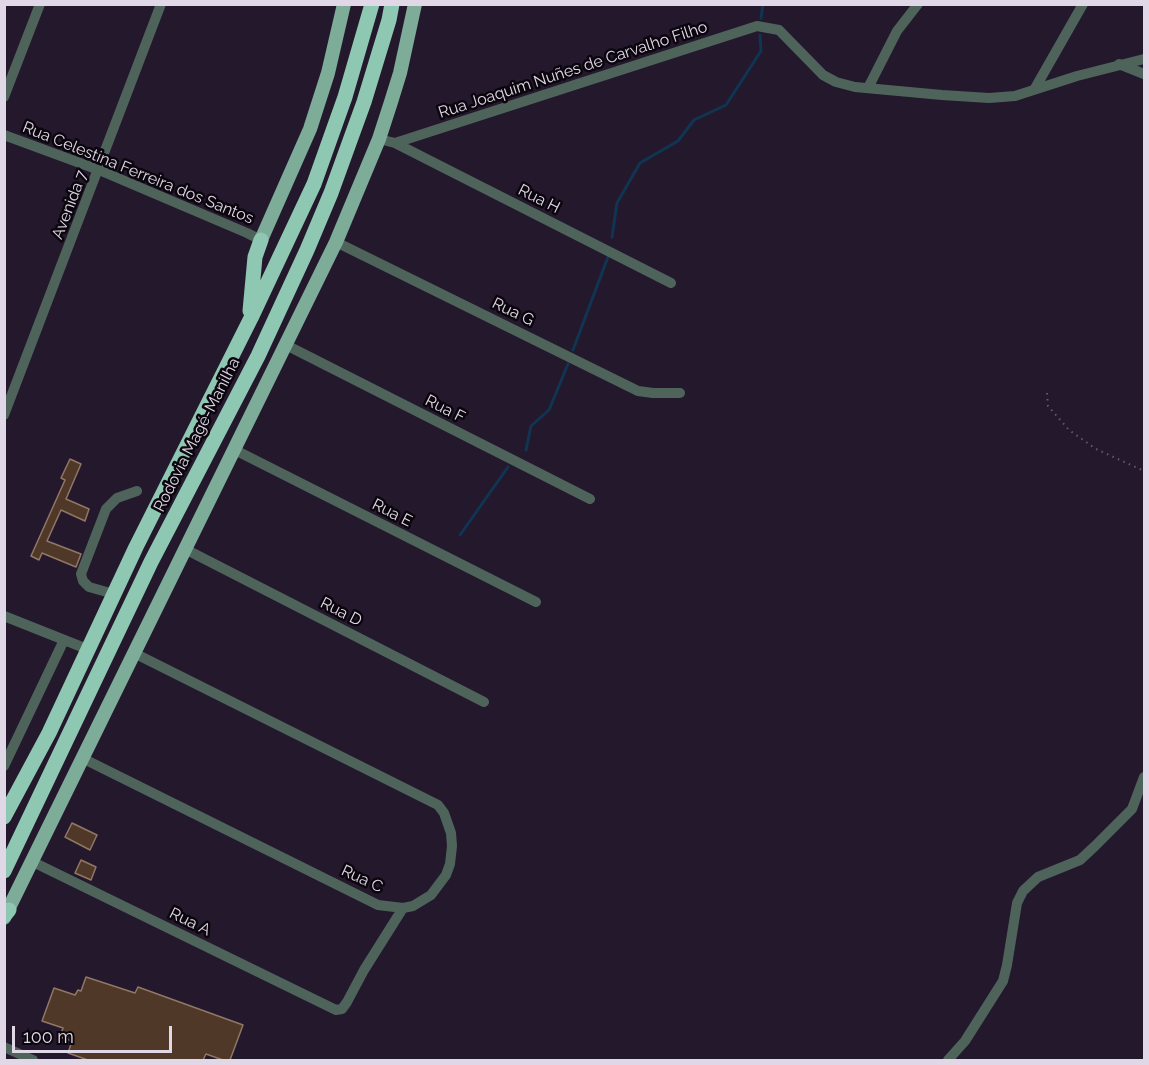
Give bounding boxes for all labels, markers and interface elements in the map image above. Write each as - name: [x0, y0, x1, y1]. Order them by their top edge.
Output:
- street label: Rua Joaquim Nuñes de Carvalho Filho: [436, 17, 710, 123]
- street label: Rua Celestina Ferreira dos Santos: [20, 118, 256, 228]
- street label: Avenida 7: [48, 168, 92, 242]
- street label: Rua H: [515, 180, 563, 218]
- street label: Rua G: [489, 294, 537, 330]
- street label: Rodovia Magé-Manilha: [150, 355, 244, 515]
- street label: Rua F: [422, 391, 468, 427]
- street label: Rua E: [369, 495, 415, 531]
- street label: Rua D: [317, 593, 365, 631]
- street label: Rua C: [338, 861, 386, 897]
- street label: Rua A: [166, 904, 214, 940]
- scale bar: [15, 1014, 176, 1052]
- text: 100 m: [23, 1026, 74, 1047]

